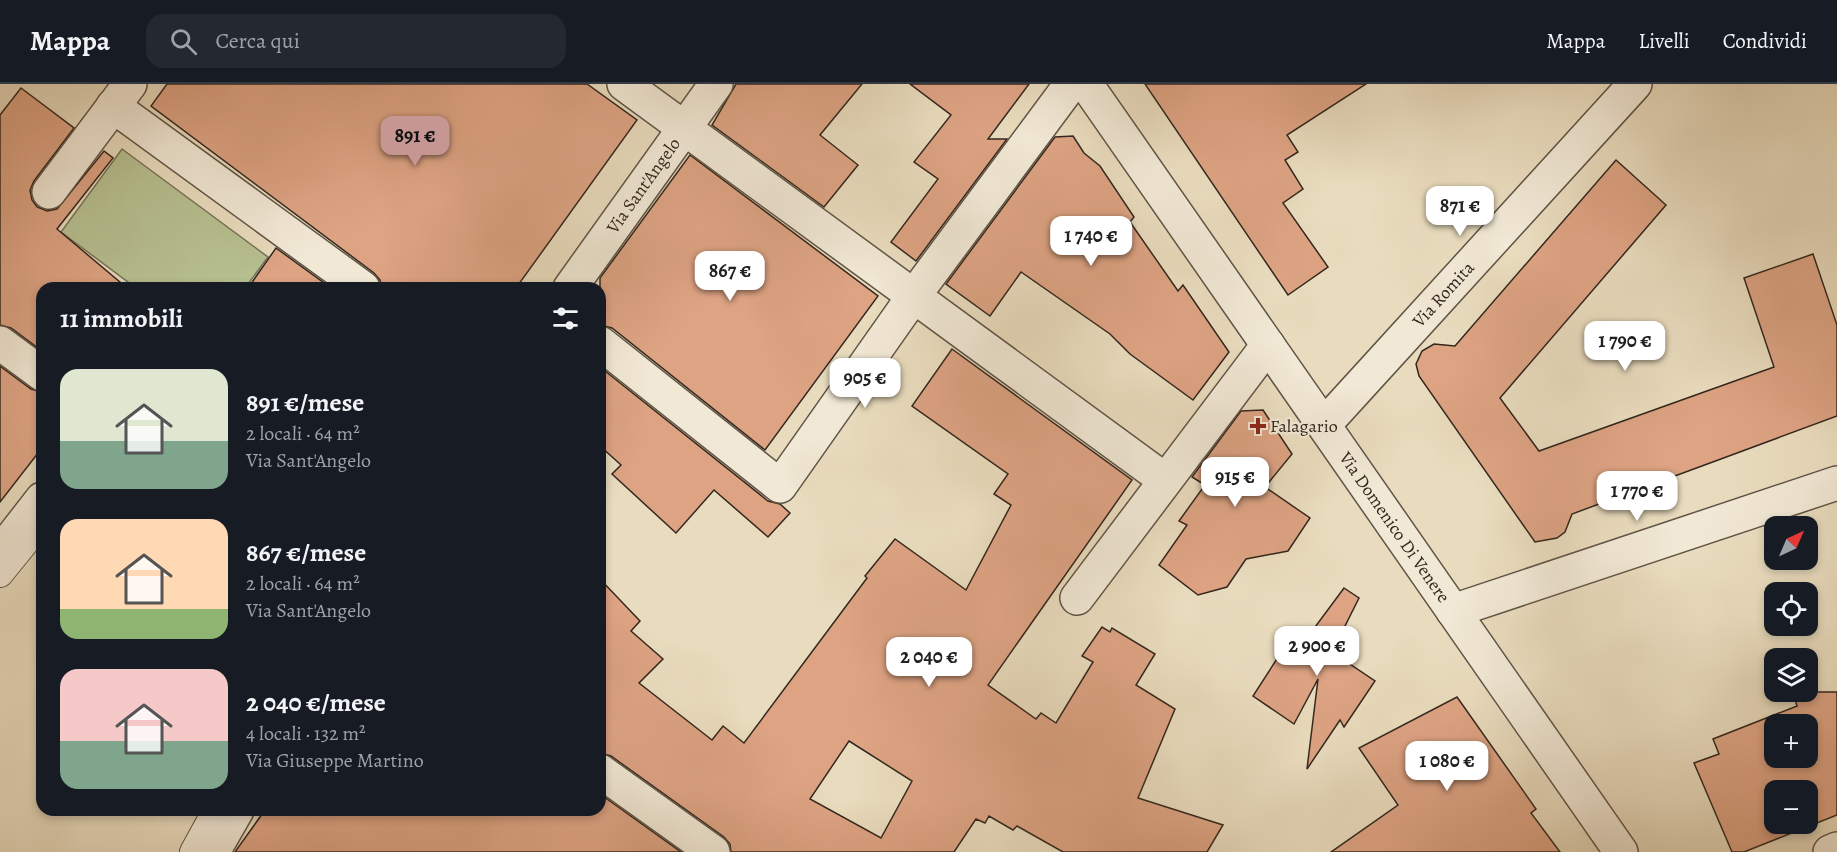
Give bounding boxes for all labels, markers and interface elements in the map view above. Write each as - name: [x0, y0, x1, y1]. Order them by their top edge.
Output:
- search box: [146, 14, 566, 68]
- text: Mappa: [30, 22, 110, 60]
- icon: search: [167, 25, 200, 58]
- text: Cerca qui: [215, 26, 300, 56]
- text: Mappa: [1546, 27, 1605, 55]
- text: Livelli: [1638, 27, 1690, 55]
- text: Condividi: [1723, 27, 1807, 55]
- pin: 891 €: [373, 116, 457, 167]
- text: 891 €: [395, 122, 435, 149]
- street label: Via Sant'Angelo: [600, 133, 686, 239]
- pin: 871 €: [1418, 186, 1502, 237]
- text: 871 €: [1440, 192, 1480, 219]
- pin: 1 740 €: [1036, 216, 1146, 267]
- text: 1 740 €: [1064, 222, 1118, 249]
- pin: 867 €: [688, 251, 772, 302]
- street label: Via Romita: [1406, 256, 1480, 333]
- text: 867 €: [709, 257, 751, 284]
- text: 11 immobili: [60, 301, 183, 336]
- icon: filters: [549, 302, 582, 335]
- pin: 1 790 €: [1570, 321, 1680, 372]
- text: 1 790 €: [1598, 327, 1652, 354]
- pin: 905 €: [823, 358, 907, 409]
- text: 905 €: [844, 364, 886, 391]
- text: 891 €/mese: [246, 385, 364, 420]
- icon: home: [108, 393, 180, 465]
- place label: Falagario: [1270, 414, 1338, 438]
- marker: Falagario: [1251, 419, 1265, 433]
- text: 2 locali · 64 m²: [246, 420, 360, 447]
- street label: Via Domenico Di Venere: [1333, 446, 1456, 607]
- text: Via Sant'Angelo: [246, 447, 371, 474]
- pin: 915 €: [1193, 457, 1277, 508]
- text: 915 €: [1215, 463, 1255, 490]
- pin: 1 770 €: [1582, 471, 1692, 522]
- text: 1 770 €: [1611, 477, 1663, 504]
- north arrow: [1764, 516, 1818, 570]
- map controls: [1764, 516, 1818, 834]
- text: 867 €/mese: [246, 535, 366, 570]
- icon: home: [108, 543, 180, 615]
- text: 2 locali · 64 m²: [246, 570, 360, 597]
- button: locate: [1764, 582, 1818, 636]
- text: Via Sant'Angelo: [246, 597, 371, 624]
- pin: 2 900 €: [1262, 626, 1372, 677]
- text: 2 900 €: [1288, 632, 1346, 659]
- pin: 2 040 €: [874, 637, 984, 688]
- text: 2 040 €: [900, 643, 958, 670]
- button: layers: [1764, 648, 1818, 702]
- text: 2 040 €/mese: [246, 685, 386, 720]
- icon: home: [108, 693, 180, 765]
- button: +: [1764, 714, 1818, 768]
- text: 4 locali · 132 m²: [246, 720, 366, 747]
- pin: 1 080 €: [1392, 741, 1502, 792]
- text: Via Giuseppe Martino: [246, 747, 424, 774]
- text: 1 080 €: [1419, 747, 1475, 774]
- button: −: [1764, 780, 1818, 834]

